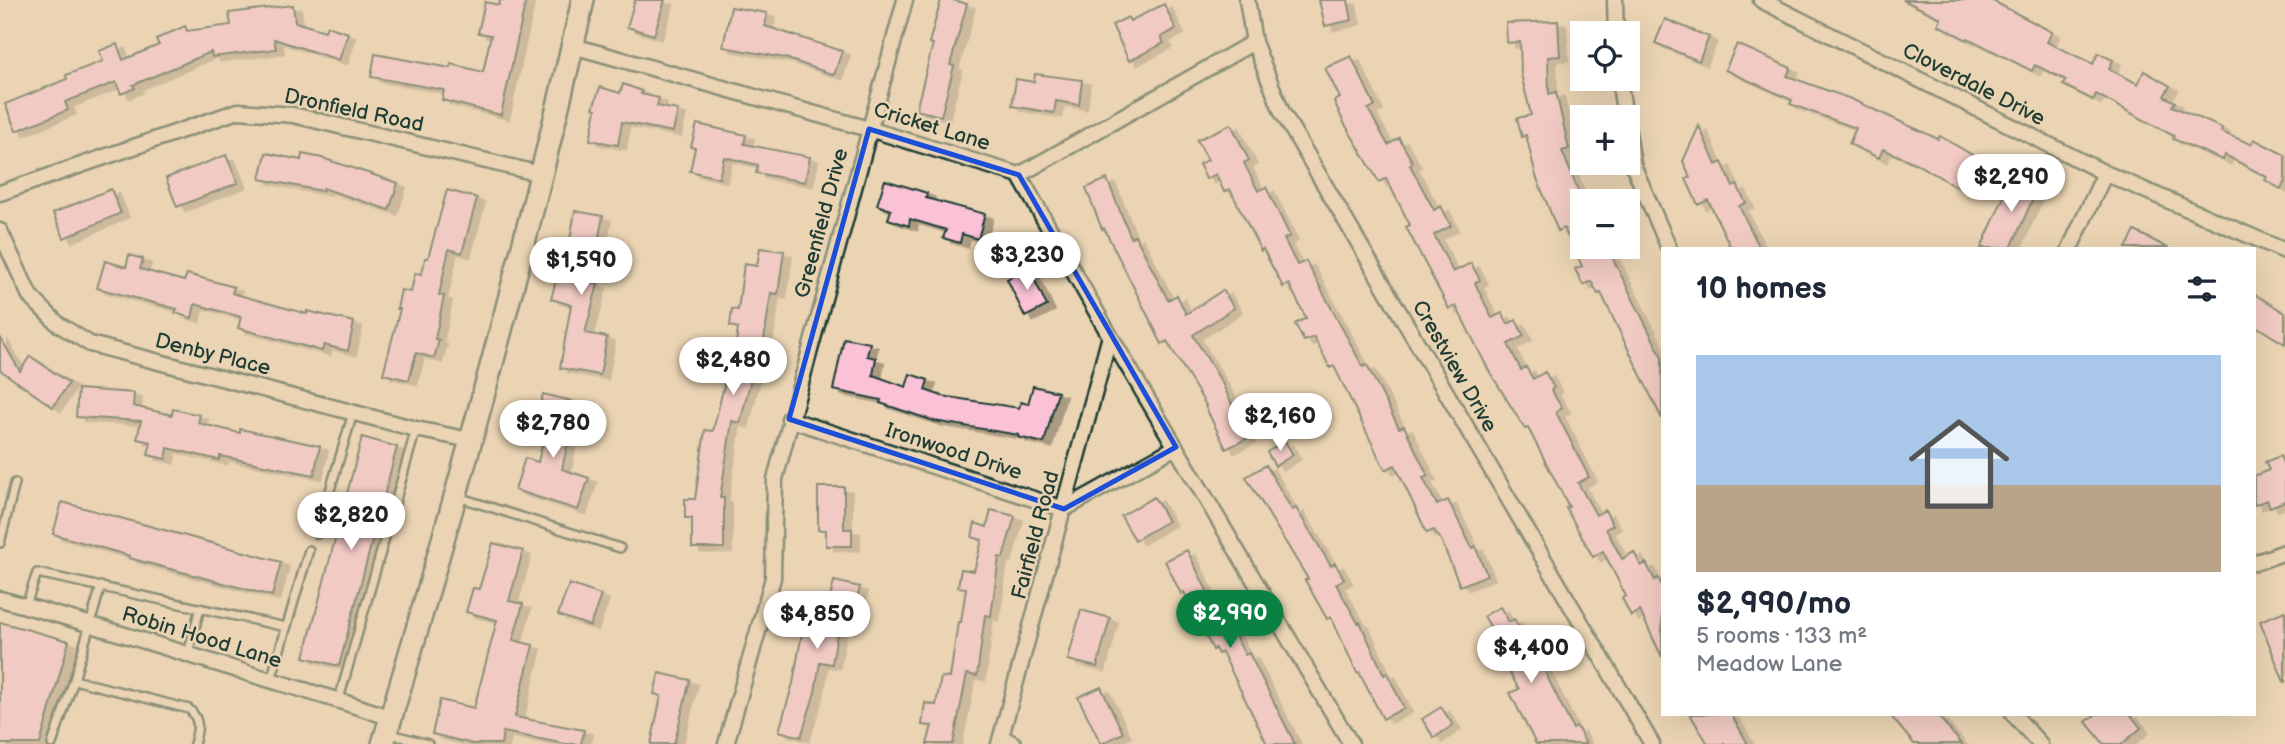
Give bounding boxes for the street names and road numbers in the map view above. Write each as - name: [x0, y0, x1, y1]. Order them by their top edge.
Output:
- street label: Cloverdale Drive: [1898, 38, 2049, 131]
- street label: Dronfield Road: [282, 84, 426, 137]
- street label: Cricket Lane: [870, 97, 993, 156]
- street label: Greenfield Drive: [789, 146, 853, 301]
- street label: Crestview Drive: [1407, 296, 1502, 437]
- street label: Denby Place: [153, 328, 273, 381]
- street label: Ironwood Drive: [882, 418, 1025, 485]
- street label: Fairfield Road: [1006, 468, 1065, 602]
- street label: Robin Hood Lane: [119, 601, 285, 674]

